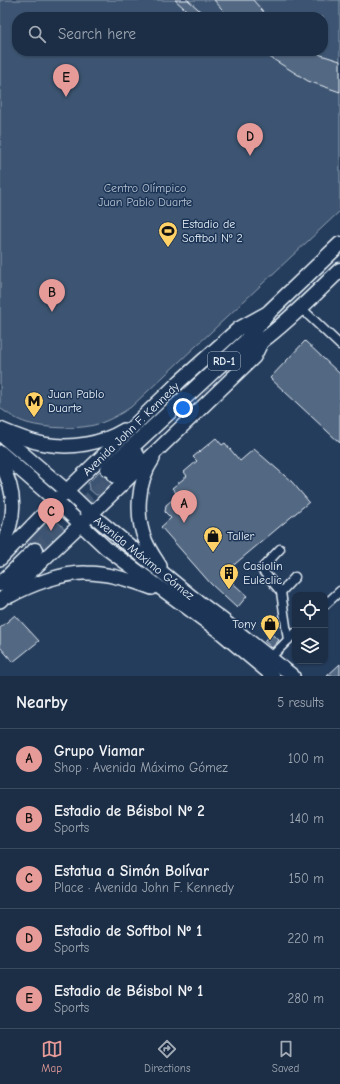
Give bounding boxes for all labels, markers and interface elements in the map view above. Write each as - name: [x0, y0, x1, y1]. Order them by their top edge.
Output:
- search box: [12, 12, 328, 56]
- icon: search: [26, 23, 48, 45]
- text: Search here: [58, 25, 136, 43]
- pin: E: [53, 64, 79, 97]
- pin: D: [237, 123, 263, 156]
- park label: Centro Olímpico Juan Pablo Duarte: [98, 181, 192, 209]
- place label: Estadio de Softbol Nº 2: [182, 217, 243, 245]
- sports icon: Estadio de Softbol Nº 2: [157, 220, 179, 248]
- pin: B: [39, 279, 65, 312]
- road number: RD-1: [208, 352, 240, 370]
- street label: Avenida John F. Kennedy: [80, 379, 183, 479]
- place label: Juan Pablo Duarte: [48, 387, 104, 415]
- metro station icon: Juan Pablo Duarte: [23, 390, 45, 418]
- your location: [173, 398, 193, 418]
- pin: A: [171, 490, 197, 523]
- pin: C: [38, 498, 64, 531]
- street label: Avenida Máximo Gómez: [91, 513, 197, 603]
- shop icon: Taller: [202, 525, 224, 553]
- place label: Taller: [227, 529, 255, 543]
- place label: Casiolin Euleclic: [243, 559, 283, 587]
- building icon: Casiolin Euleclic: [218, 562, 240, 590]
- map controls: [292, 592, 328, 664]
- button: locate: [292, 592, 328, 628]
- shop icon: Tony: [259, 613, 281, 641]
- place label: Tony: [233, 617, 257, 631]
- button: layers: [292, 628, 328, 664]
- text: Nearby: [16, 693, 67, 712]
- text: 5 results: [277, 695, 324, 710]
- text: Grupo Viamar: [54, 742, 144, 760]
- text: A: [25, 751, 33, 766]
- text: 100 m: [288, 751, 324, 766]
- text: Shop · Avenida Máximo Gómez: [54, 760, 228, 775]
- text: Estadio de Béisbol Nº 2: [54, 802, 205, 820]
- text: B: [25, 811, 33, 826]
- text: 140 m: [290, 811, 324, 826]
- text: Sports: [54, 820, 89, 835]
- text: Estatua a Simón Bolívar: [54, 862, 209, 880]
- text: C: [25, 871, 33, 886]
- text: 150 m: [289, 871, 324, 886]
- text: Place · Avenida John F. Kennedy: [54, 880, 234, 895]
- text: Estadio de Softbol Nº 1: [54, 922, 202, 940]
- text: D: [25, 931, 33, 946]
- text: 220 m: [287, 931, 324, 946]
- text: Sports: [54, 940, 89, 955]
- text: Estadio de Béisbol Nº 1: [54, 982, 203, 1000]
- text: E: [25, 991, 33, 1006]
- text: 280 m: [287, 991, 324, 1006]
- text: Sports: [54, 1000, 89, 1015]
- tab: Map: [41, 1038, 63, 1075]
- tab: Directions: [144, 1038, 191, 1075]
- tab: Saved: [272, 1038, 299, 1075]

